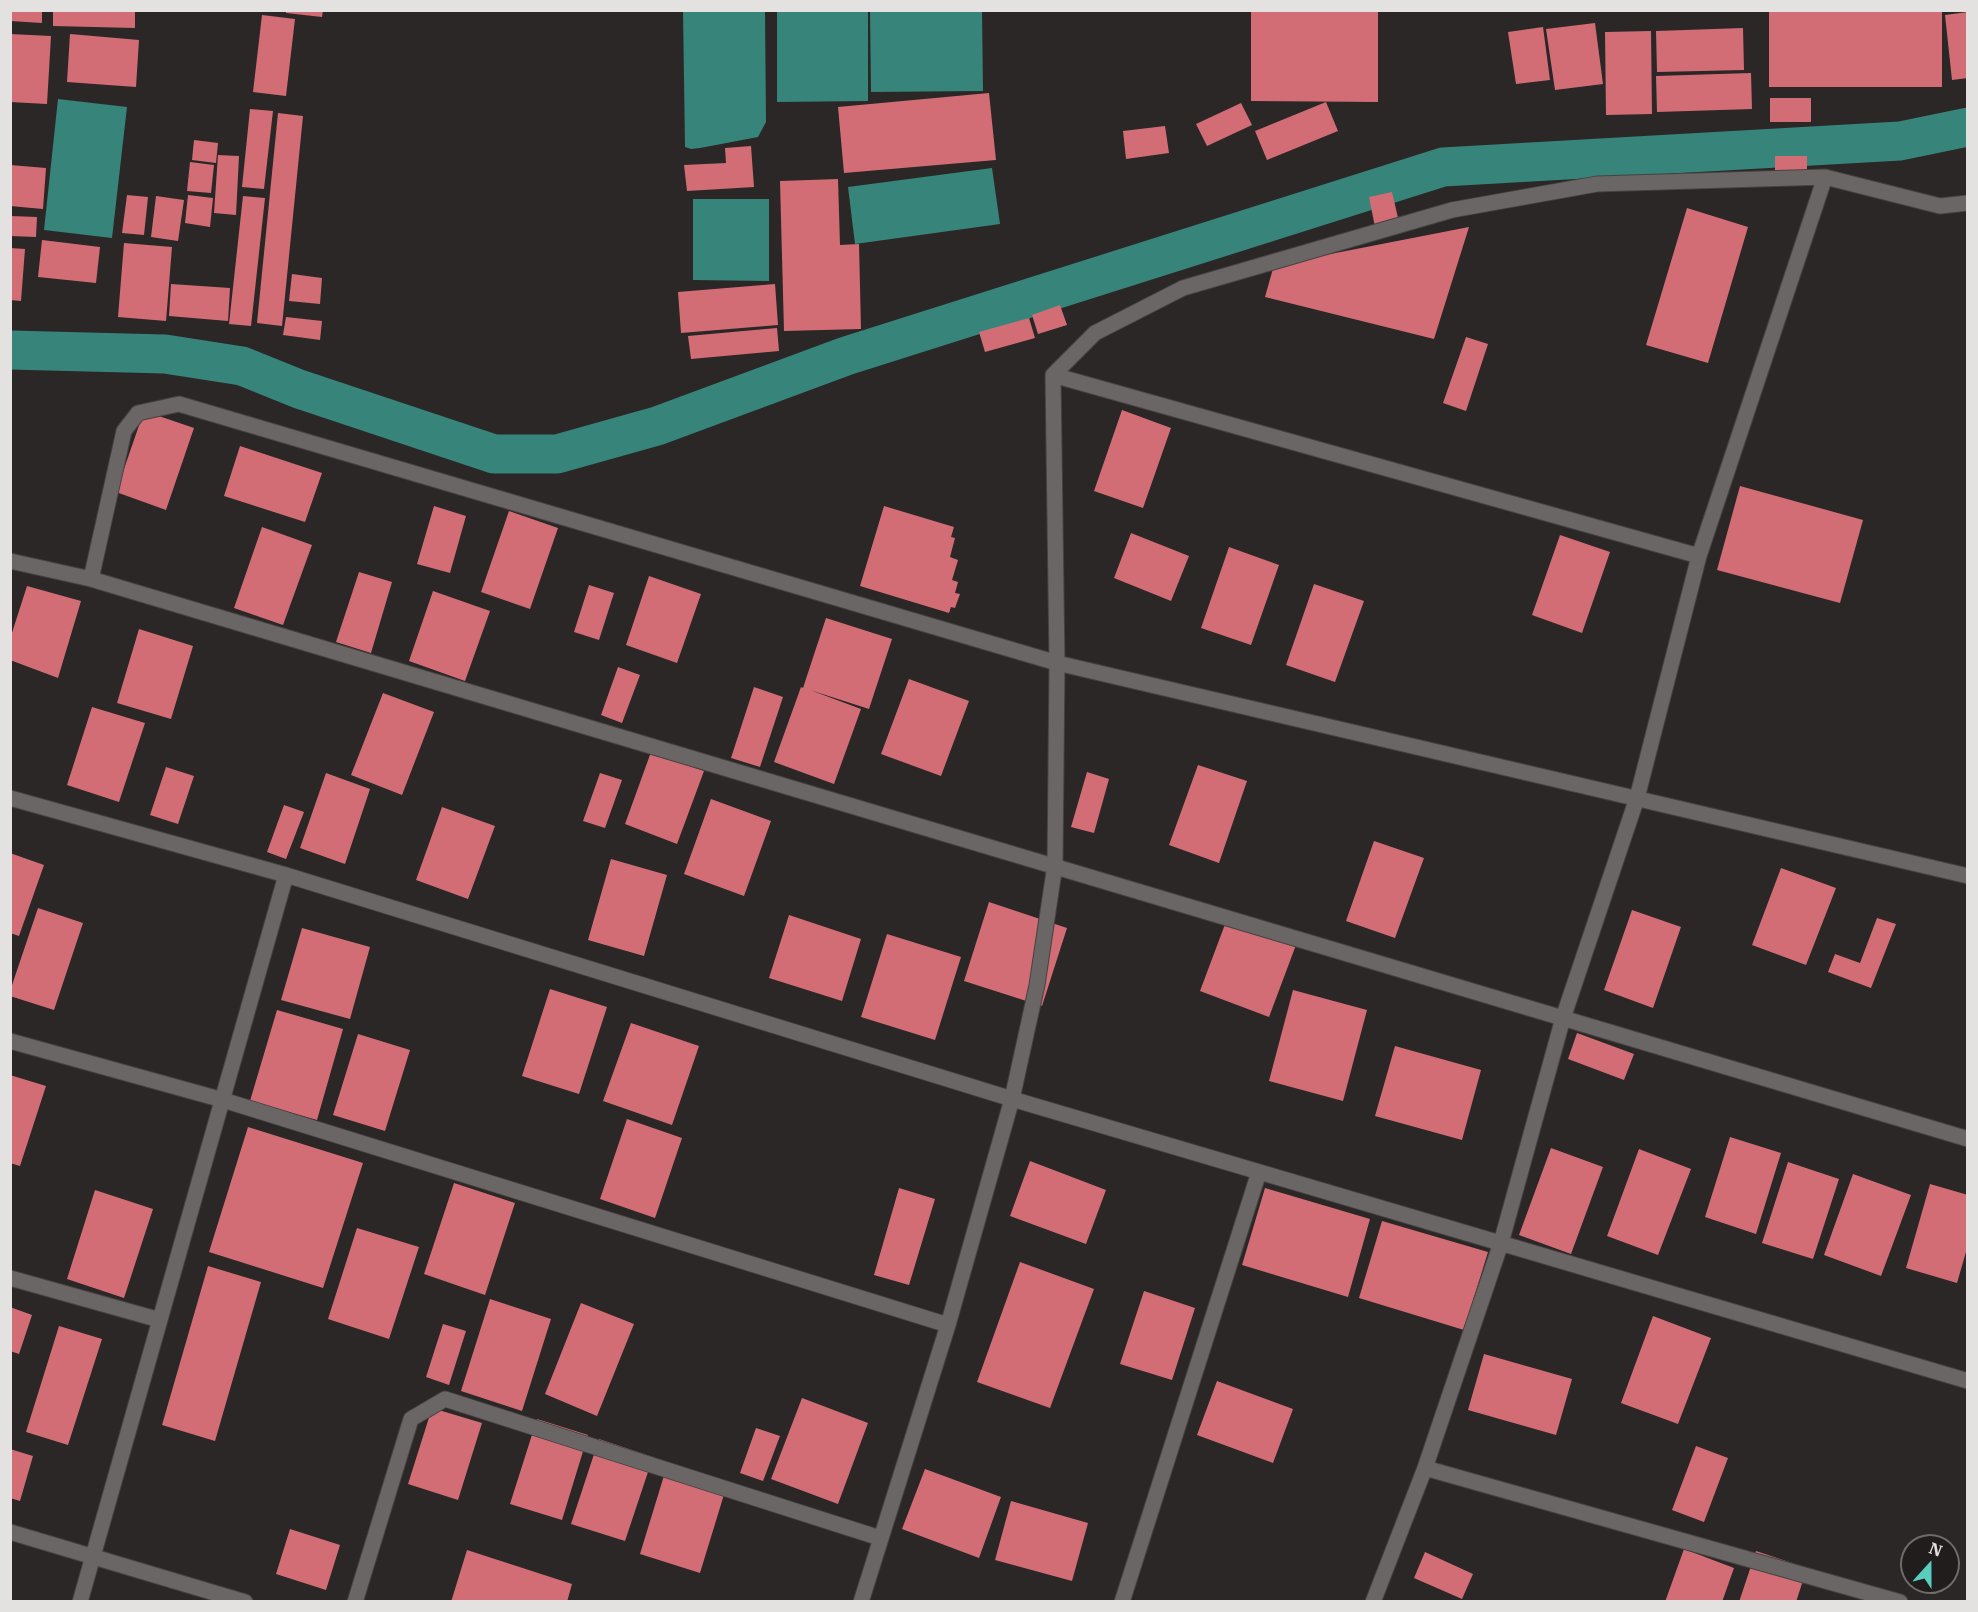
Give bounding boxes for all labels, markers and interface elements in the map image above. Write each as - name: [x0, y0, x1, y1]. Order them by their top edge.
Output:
- north arrow: [1900, 1534, 1960, 1594]
- text: N: [1926, 1537, 1945, 1561]

